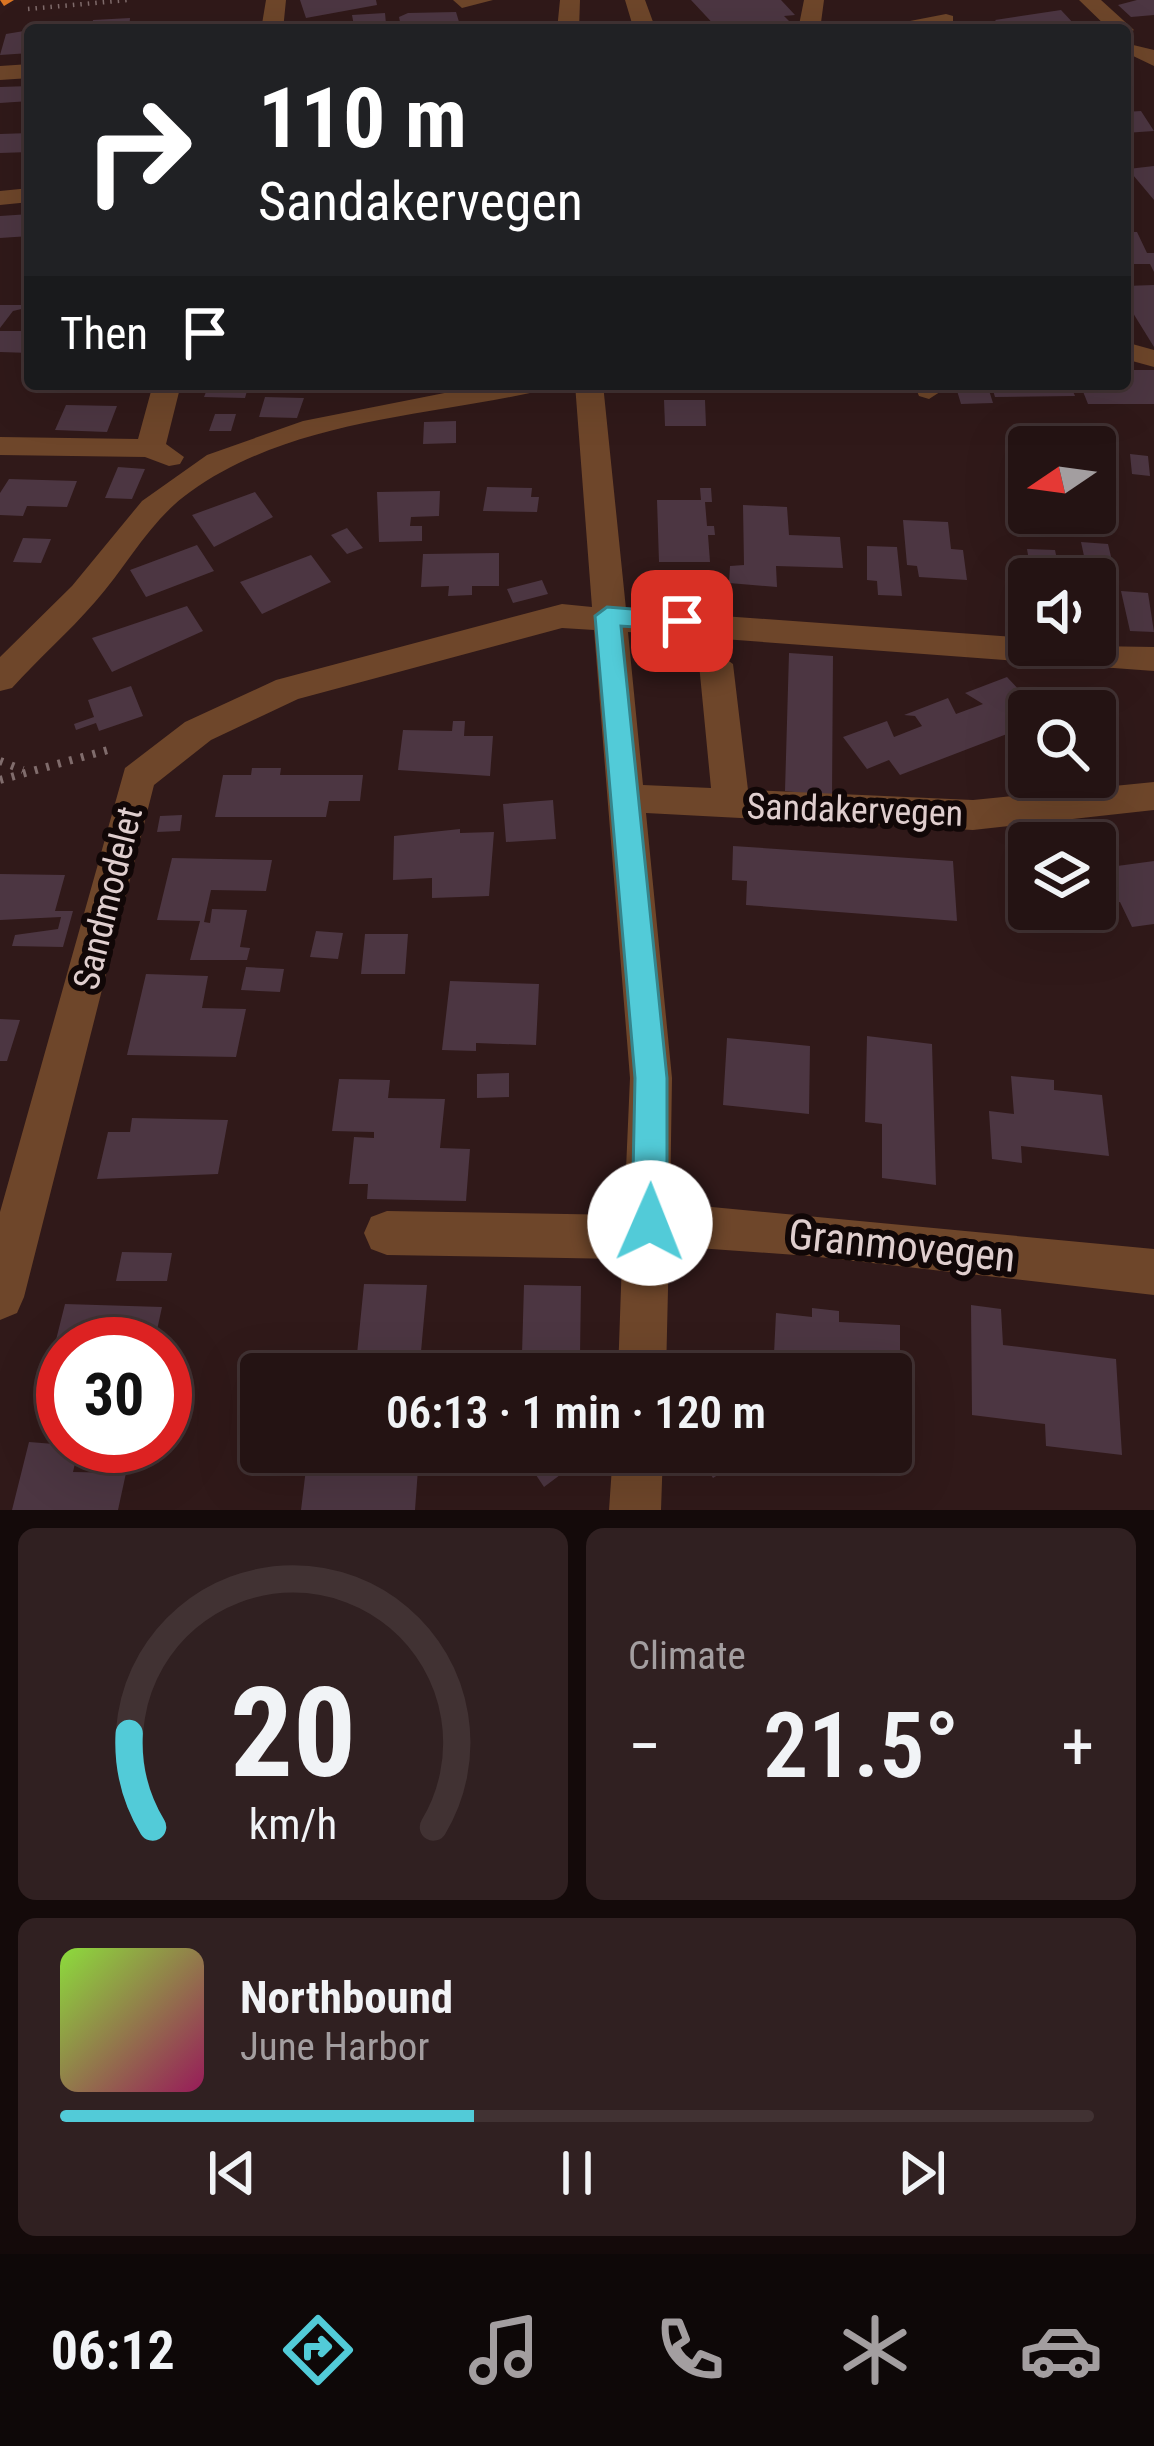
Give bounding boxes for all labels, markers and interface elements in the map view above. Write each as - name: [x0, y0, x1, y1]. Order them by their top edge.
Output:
- text: 110 m: [258, 69, 467, 168]
- icon: right: [60, 72, 216, 228]
- text: Sandakervegen: [258, 170, 583, 233]
- icon: arrive: [172, 300, 238, 366]
- text: Then: [60, 307, 148, 360]
- north arrow: [1008, 426, 1116, 534]
- map controls: [1008, 426, 1116, 930]
- button: sound: [1008, 558, 1116, 666]
- pin: [631, 570, 733, 672]
- icon: arrive: [649, 588, 715, 654]
- button: search: [1008, 690, 1116, 798]
- street label: Sandakervegen: [746, 785, 964, 835]
- street label: Sandmodelet: [65, 802, 151, 994]
- button: layers: [1008, 822, 1116, 930]
- position arrow: [587, 1160, 713, 1286]
- street label: Granmovegen: [786, 1209, 1018, 1282]
- speed limit sign: 30: [36, 1317, 192, 1473]
- text: 06:13 · 1 min · 120 m: [386, 1386, 766, 1439]
- text: Climate: [628, 1633, 746, 1679]
- text: 20: [230, 1660, 356, 1806]
- text: 21.5°: [763, 1694, 959, 1799]
- text: −: [628, 1708, 661, 1785]
- text: +: [1061, 1708, 1094, 1785]
- text: km/h: [249, 1799, 337, 1849]
- text: Northbound: [240, 1971, 453, 2024]
- text: June Harbor: [240, 2024, 429, 2070]
- icon: previous: [199, 2140, 265, 2206]
- icon: pause: [544, 2140, 610, 2206]
- icon: next: [889, 2140, 955, 2206]
- icon: directions: [276, 2308, 360, 2392]
- icon: music: [462, 2308, 546, 2392]
- icon: phone: [648, 2308, 732, 2392]
- icon: climate: [833, 2308, 917, 2392]
- icon: car: [1019, 2308, 1103, 2392]
- text: 06:12: [51, 2319, 175, 2382]

